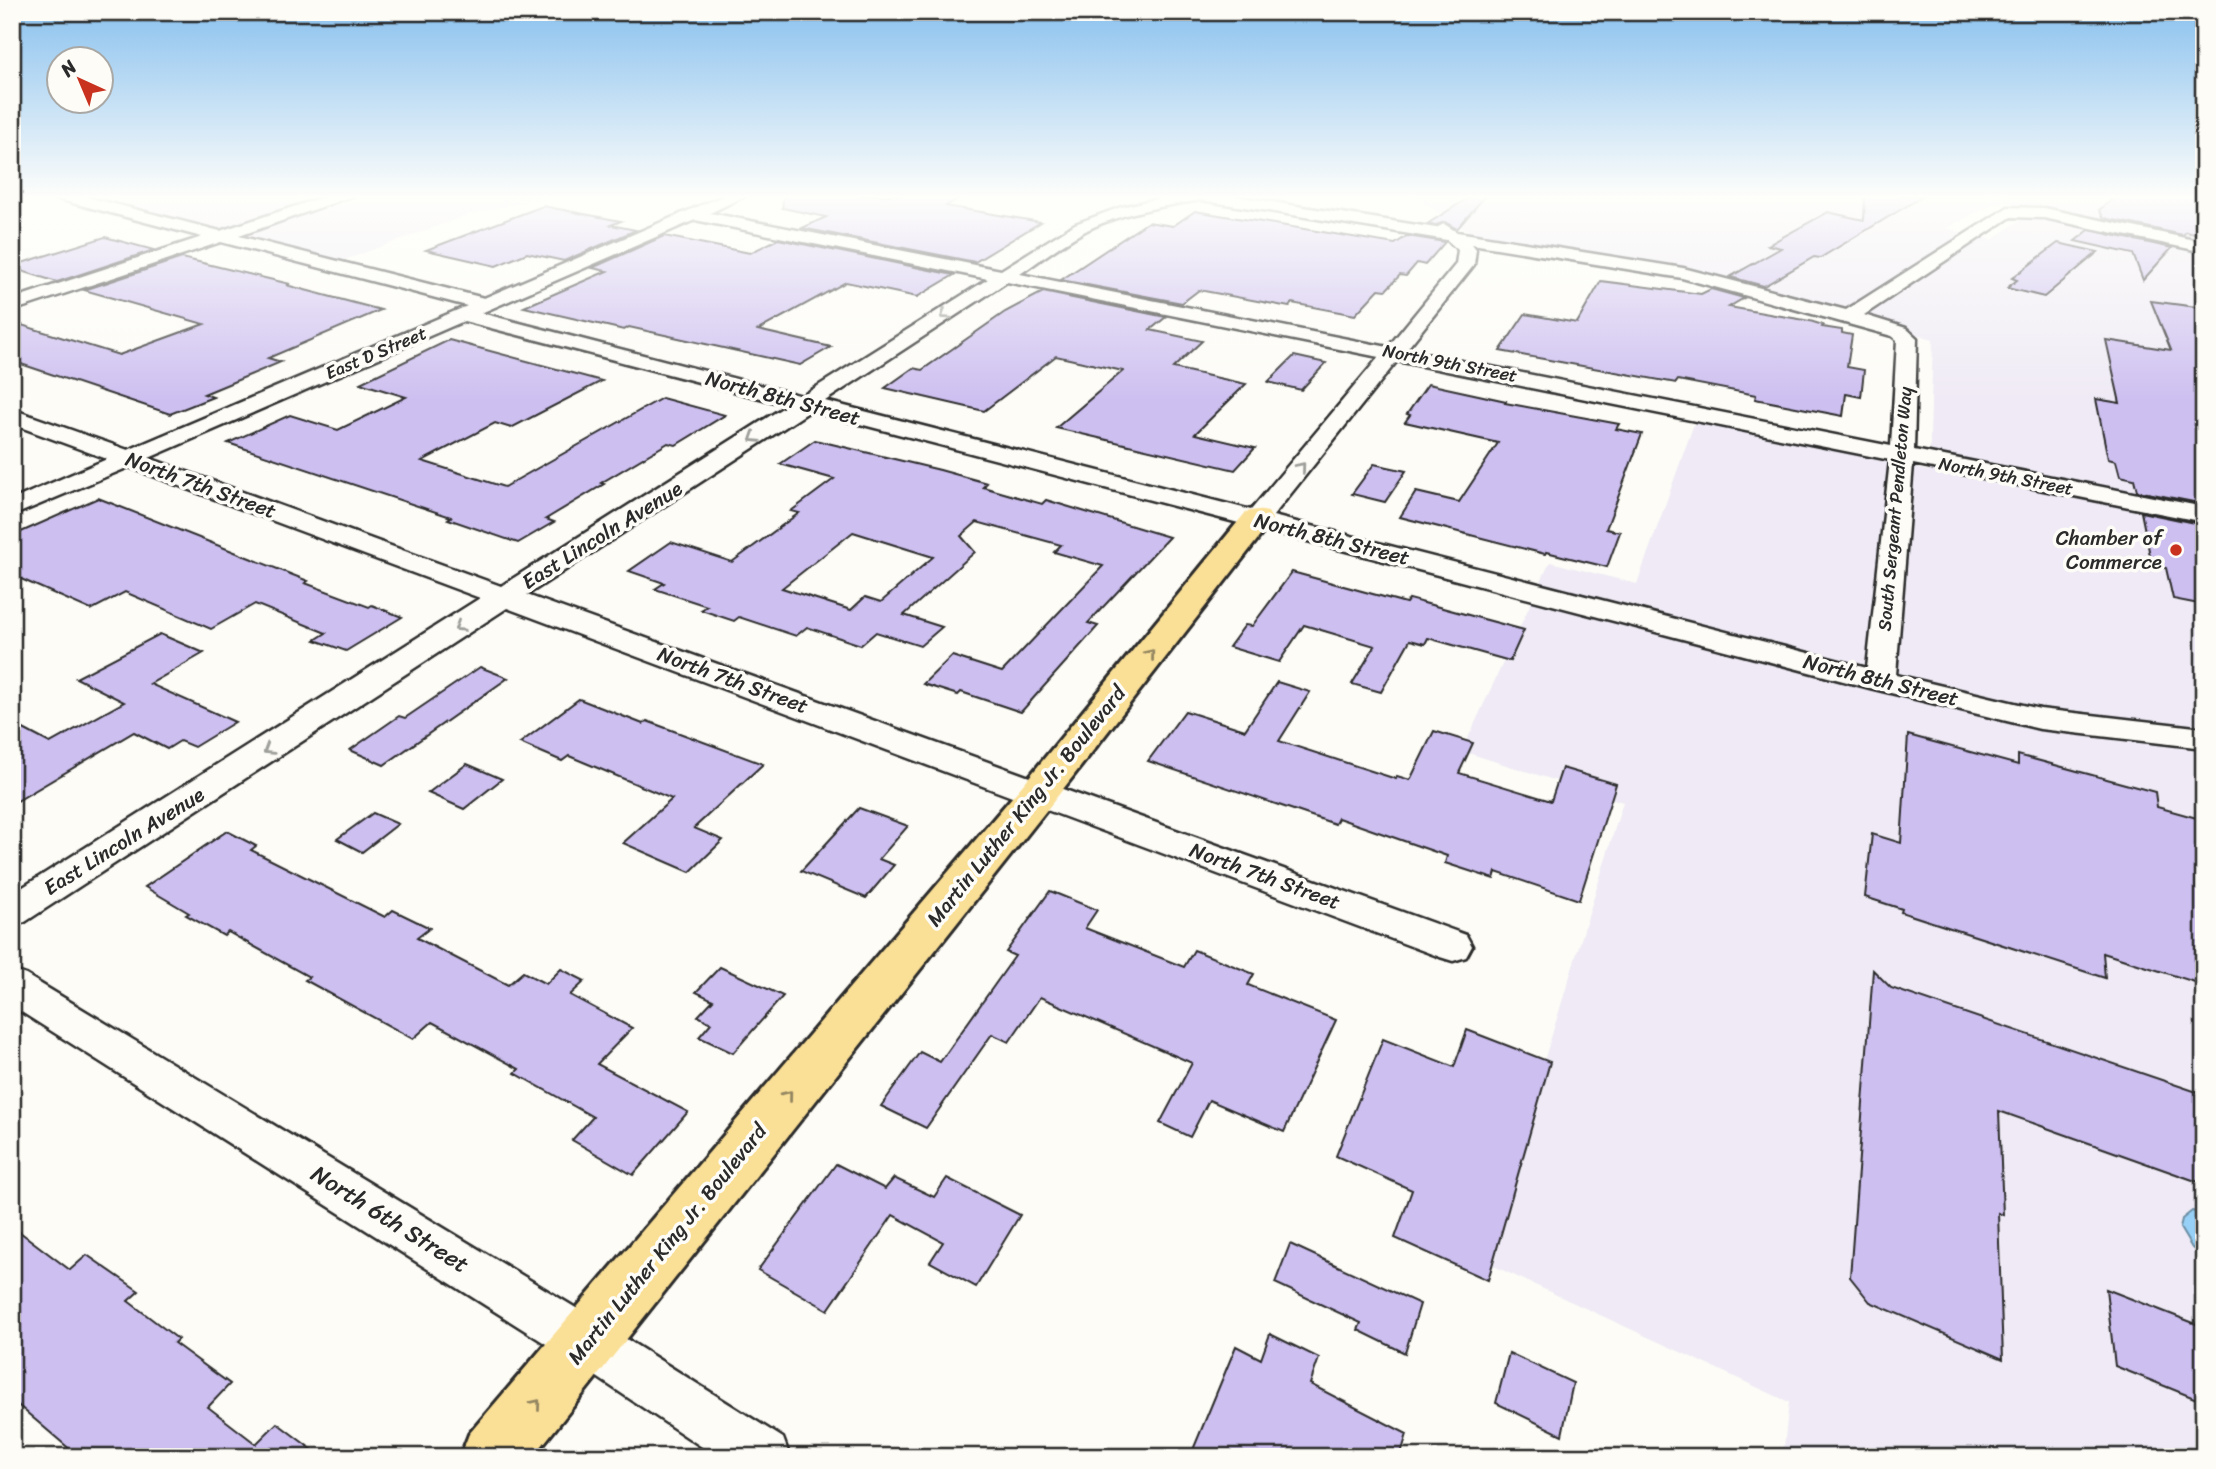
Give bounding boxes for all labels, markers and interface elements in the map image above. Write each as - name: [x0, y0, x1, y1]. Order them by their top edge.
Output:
- north arrow: [46, 46, 116, 116]
- text: N: [52, 51, 85, 85]
- one-way arrow: [940, 307, 953, 320]
- street label: East D Street: [320, 317, 432, 389]
- street label: North 9th Street: [1380, 334, 1520, 392]
- street label: North 8th Street: [701, 359, 865, 437]
- street label: South Sergeant Pendleton Way: [1868, 385, 1922, 632]
- one-way arrow: [748, 430, 761, 443]
- street label: North 7th Street: [120, 440, 282, 530]
- street label: North 9th Street: [1936, 447, 2076, 505]
- one-way arrow: [1293, 462, 1305, 475]
- street label: East Lincoln Avenue: [514, 470, 690, 600]
- street label: North 8th Street: [1250, 501, 1414, 577]
- place label: Chamber of Commerce: [2056, 519, 2165, 581]
- marker: Chamber of Commerce: [2168, 542, 2184, 558]
- one-way arrow: [454, 618, 467, 631]
- street label: North 7th Street: [652, 635, 814, 725]
- street label: North 8th Street: [1799, 642, 1963, 718]
- one-way arrow: [1142, 650, 1155, 662]
- street label: Martin Luther King Jr. Boulevard: [916, 675, 1137, 935]
- one-way arrow: [262, 741, 275, 754]
- street label: East Lincoln Avenue: [36, 776, 212, 906]
- street label: North 7th Street: [1184, 831, 1346, 921]
- one-way arrow: [780, 1091, 792, 1104]
- street label: Martin Luther King Jr. Boulevard: [557, 1113, 778, 1373]
- street label: North 6th Street: [302, 1153, 478, 1285]
- one-way arrow: [527, 1400, 540, 1412]

